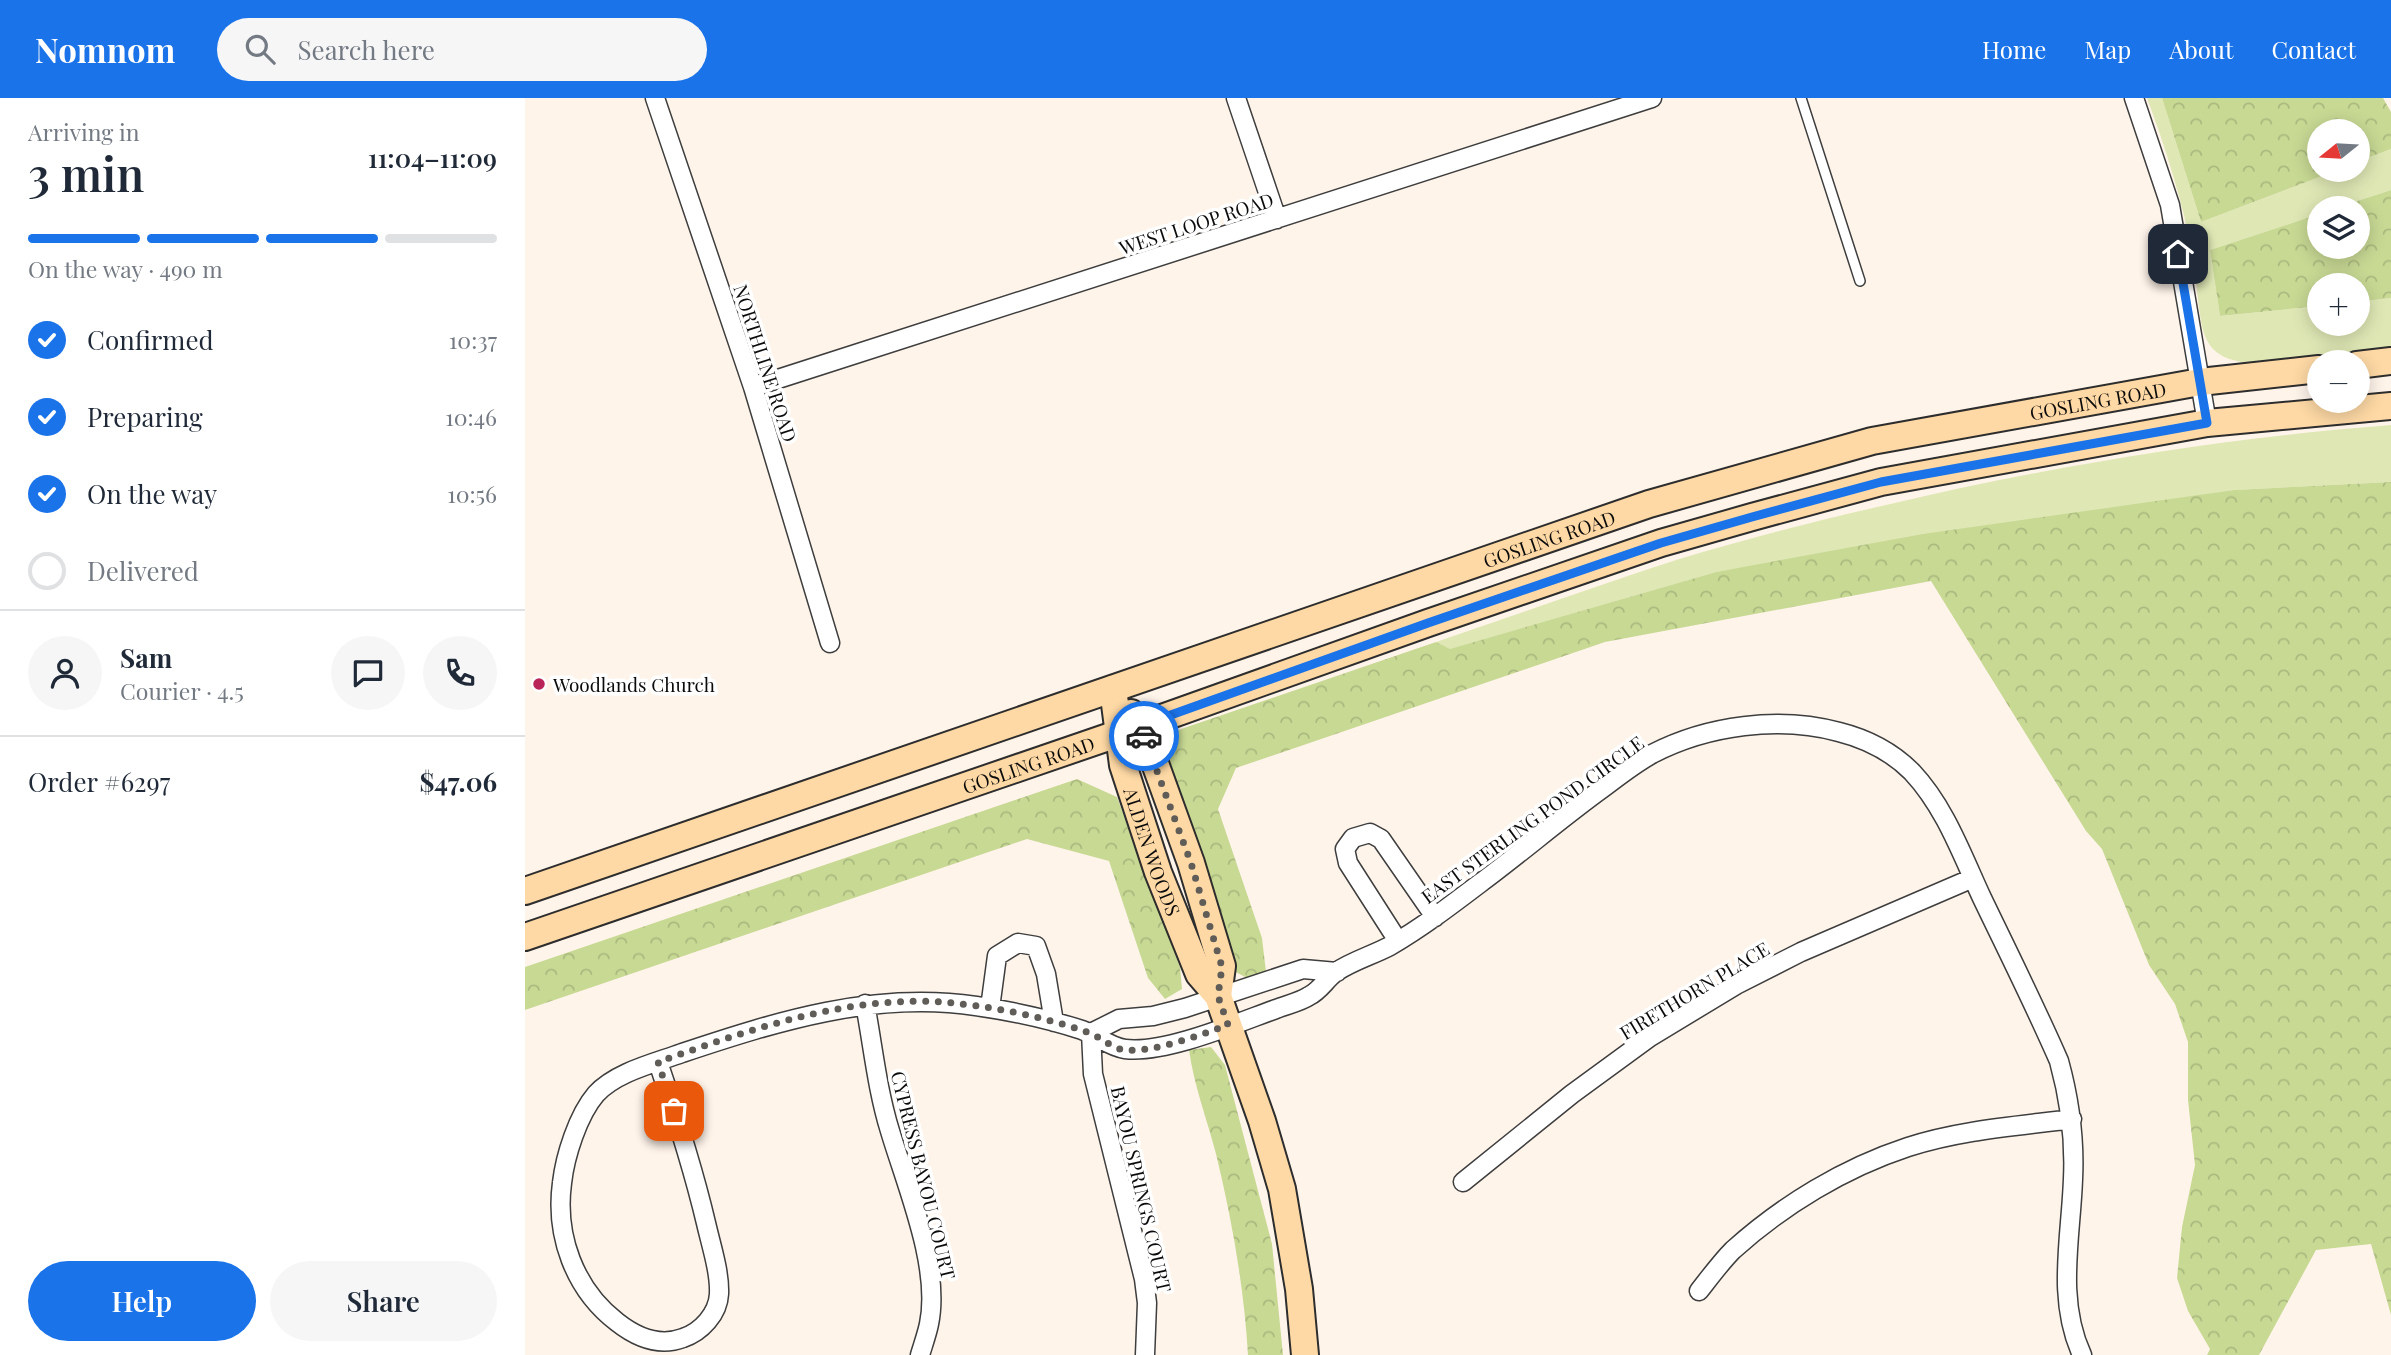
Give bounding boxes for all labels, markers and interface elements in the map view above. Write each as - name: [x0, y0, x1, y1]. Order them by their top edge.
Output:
- search box: [217, 18, 707, 81]
- text: Nomnom: [35, 27, 175, 71]
- icon: search: [241, 30, 279, 68]
- text: Search here: [297, 32, 435, 67]
- text: Home: [1982, 33, 2046, 65]
- text: Map: [2084, 33, 2131, 65]
- text: About: [2169, 33, 2233, 65]
- text: Contact: [2271, 33, 2356, 65]
- text: Arriving in: [28, 116, 140, 147]
- north arrow: [2307, 119, 2369, 182]
- map controls: [2307, 119, 2370, 413]
- text: 11:04–11:09: [368, 140, 497, 175]
- text: 3 min: [28, 142, 144, 204]
- street label: WEST LOOP ROAD: [1114, 186, 1277, 261]
- button: layers: [2307, 196, 2370, 259]
- pin: [2148, 224, 2208, 284]
- icon: home: [2159, 235, 2197, 273]
- text: On the way · 490 m: [28, 253, 223, 284]
- button: +: [2307, 273, 2370, 336]
- street label: NORTHLINE ROAD: [728, 281, 804, 445]
- icon: check: [28, 321, 66, 359]
- text: Confirmed: [87, 322, 214, 357]
- text: 10:37: [449, 324, 497, 355]
- button: −: [2307, 350, 2370, 413]
- street label: GOSLING ROAD: [2028, 375, 2168, 425]
- icon: check: [28, 398, 66, 436]
- text: Preparing: [87, 399, 203, 434]
- text: 10:46: [445, 401, 497, 432]
- icon: check: [28, 475, 66, 513]
- text: On the way: [87, 476, 217, 511]
- text: 10:56: [447, 478, 497, 509]
- street label: GOSLING ROAD: [1479, 504, 1619, 573]
- text: Delivered: [87, 553, 199, 588]
- button: person: [28, 636, 102, 710]
- button: chat: [331, 636, 405, 710]
- button: phone: [423, 636, 497, 710]
- text: Sam: [120, 640, 172, 675]
- place label: Woodlands Church: [552, 671, 715, 697]
- text: Courier · 4.5: [120, 675, 244, 706]
- marker: Woodlands Church: [531, 676, 547, 692]
- courier: [1109, 701, 1179, 771]
- icon: car: [1125, 717, 1163, 755]
- street label: EAST STERLING POND CIRCLE: [1415, 729, 1649, 909]
- street label: GOSLING ROAD: [959, 730, 1098, 799]
- text: Order #6297: [28, 764, 170, 799]
- text: $47.06: [419, 764, 497, 799]
- street label: ALDEN WOODS: [1118, 783, 1187, 920]
- street label: FIRETHORN PLACE: [1614, 935, 1774, 1045]
- street label: CYPRESS BAYOU COURT: [886, 1068, 963, 1282]
- pin: [644, 1081, 704, 1141]
- street label: BAYOU SPRINGS COURT: [1106, 1083, 1178, 1295]
- icon: bag: [655, 1092, 693, 1130]
- button: Help: [28, 1261, 256, 1341]
- button: Share: [270, 1261, 497, 1341]

